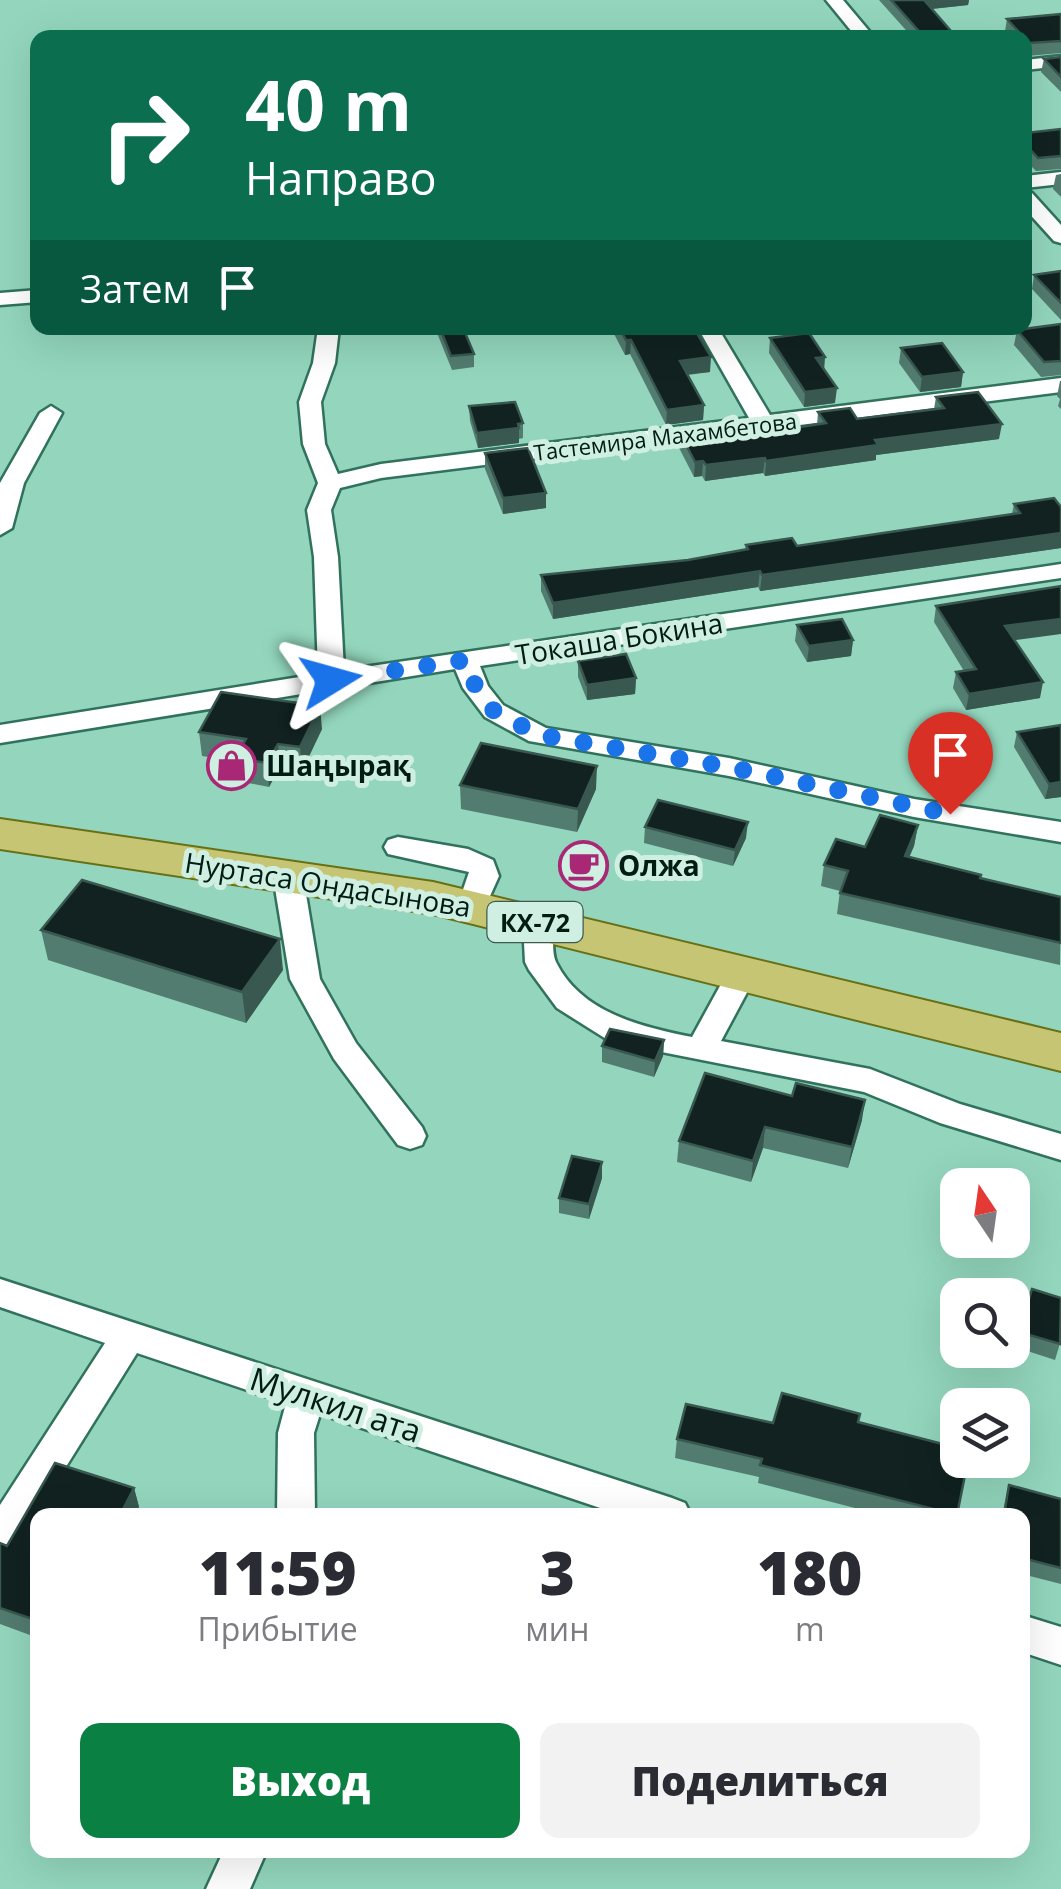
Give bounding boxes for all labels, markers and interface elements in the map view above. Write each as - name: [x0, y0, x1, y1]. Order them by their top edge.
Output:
- text: 40 m: [245, 56, 412, 152]
- icon: right: [80, 70, 210, 200]
- text: Направо: [245, 147, 437, 208]
- icon: arrive: [210, 260, 265, 315]
- text: Затем: [80, 262, 190, 314]
- street label: Тастемира Махамбетова: [532, 405, 798, 467]
- street label: Токаша Бокина: [513, 603, 725, 673]
- position arrow: [279, 628, 383, 732]
- pin: [908, 712, 993, 815]
- icon: arrive: [923, 727, 978, 782]
- shop icon: Шаңырақ: [205, 739, 257, 791]
- place label: Шаңырақ: [266, 746, 411, 784]
- cafe icon: Олжа: [557, 839, 609, 891]
- street label: Нуртаса Ондасынова: [182, 843, 474, 925]
- place label: Олжа: [618, 846, 700, 884]
- road number: КХ-72: [488, 902, 582, 942]
- north arrow: [940, 1168, 1030, 1258]
- map controls: [940, 1168, 1030, 1478]
- button: search: [940, 1278, 1030, 1368]
- street label: Мулкил ата: [245, 1356, 427, 1452]
- button: layers: [940, 1388, 1030, 1478]
- text: 11:59: [199, 1531, 357, 1613]
- text: 3: [540, 1531, 575, 1613]
- text: 180: [757, 1531, 862, 1613]
- text: Прибытие: [198, 1607, 358, 1650]
- text: мин: [525, 1607, 589, 1650]
- text: m: [795, 1607, 825, 1650]
- button: Выход: [80, 1723, 520, 1838]
- button: Поделиться: [540, 1723, 980, 1838]

